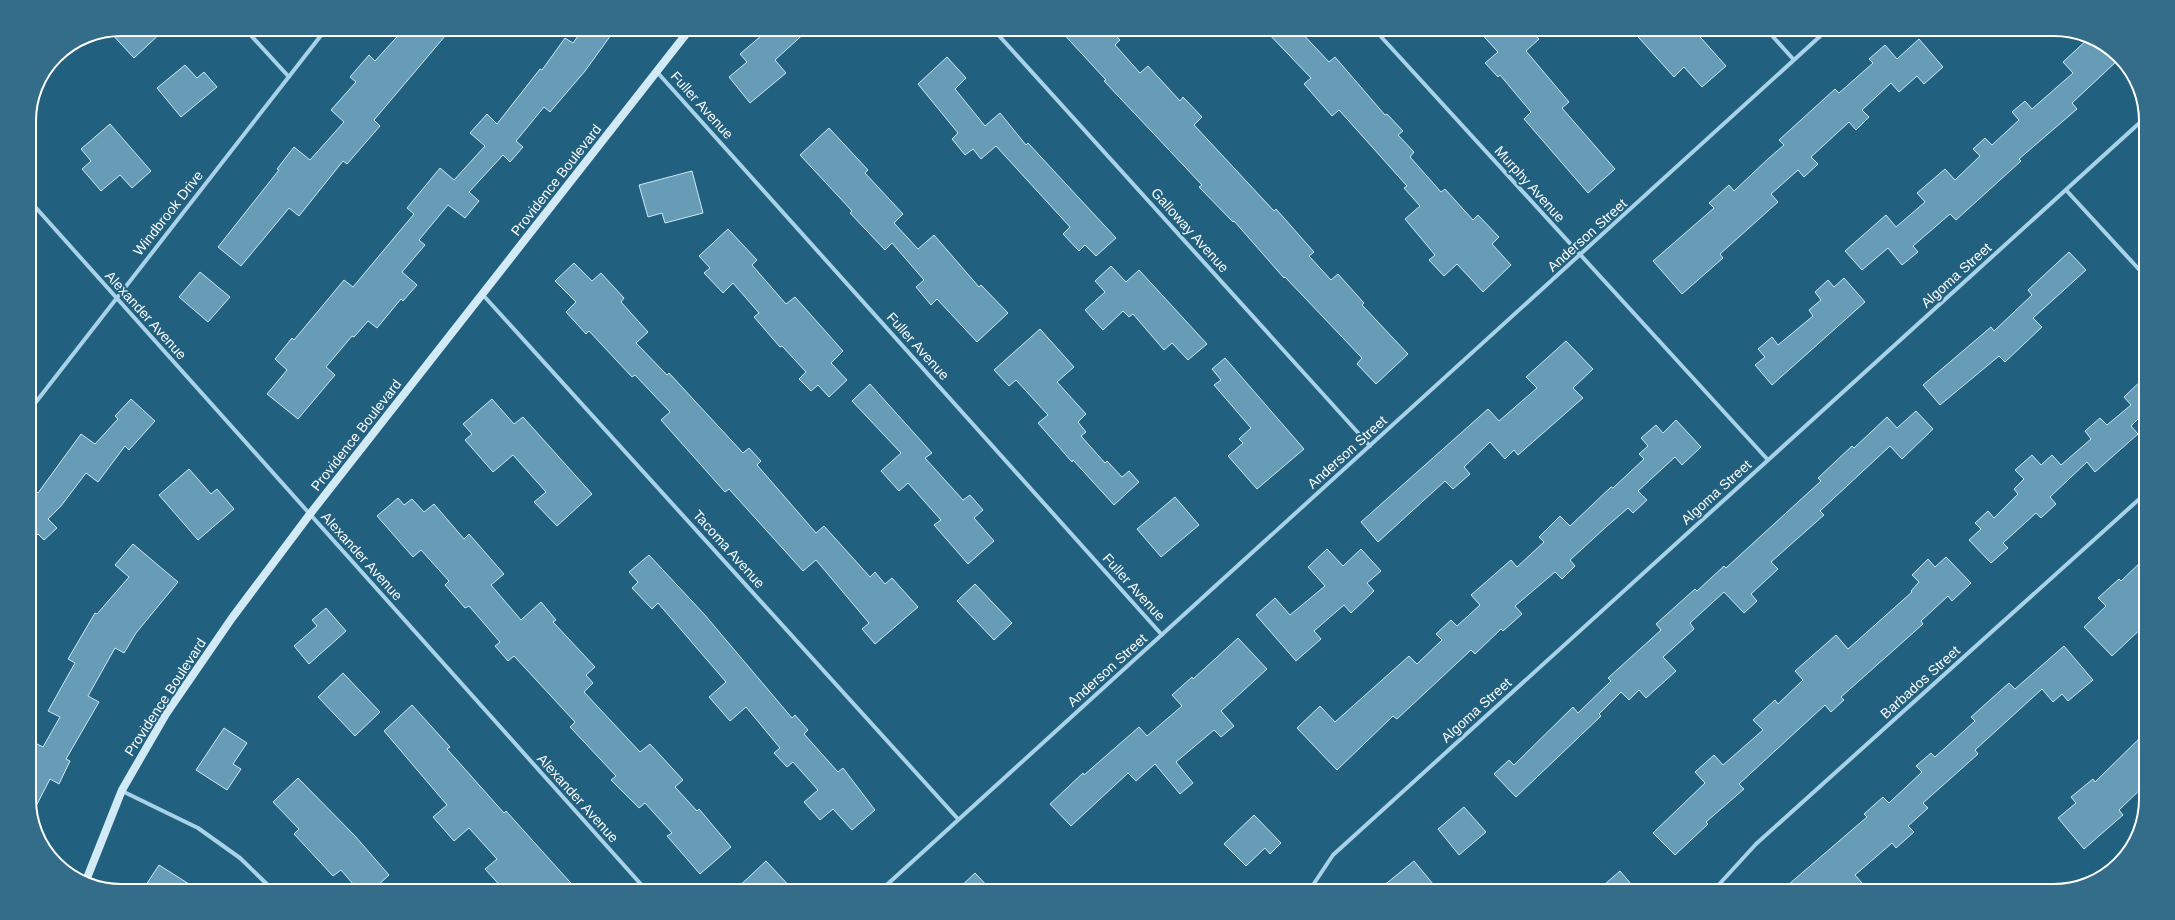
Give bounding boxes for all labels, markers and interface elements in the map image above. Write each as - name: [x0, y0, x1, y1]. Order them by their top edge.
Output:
- street label: Fuller Avenue: [667, 68, 737, 142]
- street label: Providence Boulevard: [508, 121, 604, 239]
- street label: Murphy Avenue: [1492, 143, 1569, 226]
- street label: Windbrook Drive: [130, 167, 206, 259]
- street label: Galloway Avenue: [1148, 185, 1232, 276]
- street label: Anderson Street: [1544, 195, 1630, 275]
- street label: Algoma Street: [1918, 239, 1994, 311]
- street label: Alexander Avenue: [102, 268, 190, 363]
- street label: Fuller Avenue: [883, 309, 953, 383]
- street label: Providence Boulevard: [308, 376, 404, 494]
- street label: Anderson Street: [1304, 412, 1390, 492]
- street label: Algoma Street: [1678, 456, 1754, 528]
- street label: Tacoma Avenue: [690, 507, 768, 591]
- street label: Alexander Avenue: [318, 509, 406, 604]
- street label: Fuller Avenue: [1099, 550, 1169, 624]
- street label: Anderson Street: [1064, 630, 1150, 710]
- street label: Providence Boulevard: [121, 635, 209, 759]
- street label: Barbados Street: [1877, 642, 1963, 722]
- street label: Algoma Street: [1438, 674, 1514, 746]
- street label: Alexander Avenue: [534, 751, 622, 846]

